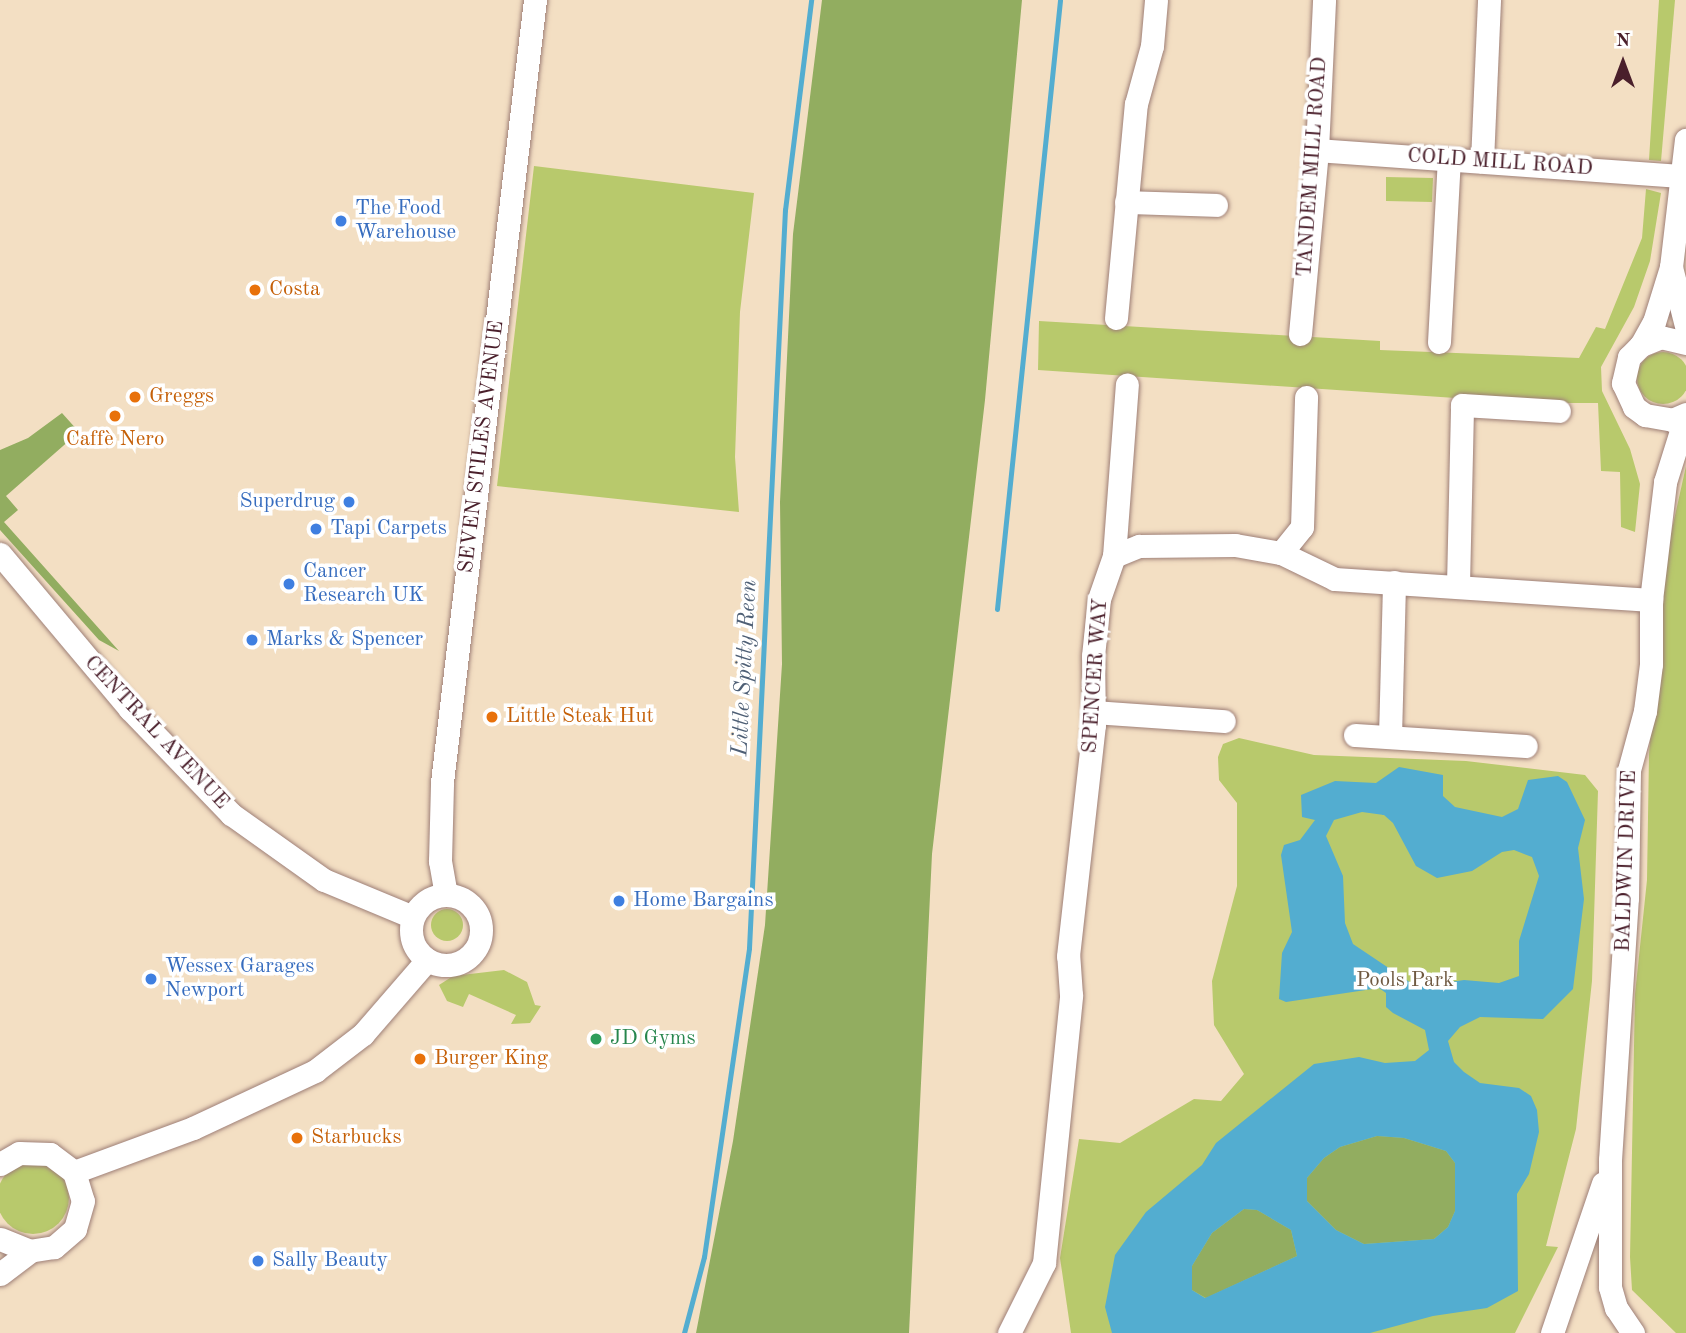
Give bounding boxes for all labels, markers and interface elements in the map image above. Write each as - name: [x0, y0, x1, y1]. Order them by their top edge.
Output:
- north arrow: [1588, 28, 1658, 98]
- text: N: [1616, 32, 1630, 51]
- street label: TANDEM MILL ROAD: [1293, 56, 1333, 278]
- street label: COLD MILL ROAD: [1406, 144, 1594, 182]
- place label: The Food Warehouse: [355, 196, 456, 246]
- marker: The Food Warehouse: [333, 213, 349, 229]
- place label: Costa: [269, 277, 320, 303]
- marker: Costa: [247, 282, 263, 298]
- street label: SEVEN STILES AVENUE: [454, 319, 510, 575]
- place label: Greggs: [149, 384, 214, 410]
- marker: Greggs: [127, 389, 143, 405]
- marker: Caffè Nero: [107, 408, 123, 424]
- place label: Caffè Nero: [66, 427, 164, 453]
- place label: Superdrug: [239, 489, 335, 515]
- marker: Superdrug: [341, 494, 357, 510]
- place label: Tapi Carpets: [330, 516, 447, 542]
- marker: Tapi Carpets: [308, 521, 324, 537]
- place label: Cancer Research UK: [303, 559, 424, 609]
- marker: Cancer Research UK: [281, 576, 297, 592]
- water label: Little Spitty Reen: [727, 579, 763, 757]
- street label: SPENCER WAY: [1078, 597, 1114, 755]
- place label: Marks & Spencer: [266, 627, 423, 653]
- marker: Marks & Spencer: [244, 632, 260, 648]
- street label: CENTRAL AVENUE: [78, 651, 234, 815]
- place label: Little Steak Hut: [506, 704, 654, 730]
- marker: Little Steak Hut: [484, 709, 500, 725]
- street label: BALDWIN DRIVE: [1611, 769, 1643, 953]
- place label: Home Bargains: [633, 888, 773, 914]
- marker: Home Bargains: [611, 893, 627, 909]
- place label: Wessex Garages Newport: [165, 954, 314, 1004]
- park label: Pools Park: [1356, 968, 1454, 994]
- marker: Wessex Garages Newport: [143, 971, 159, 987]
- place label: JD Gyms: [610, 1026, 696, 1052]
- marker: JD Gyms: [588, 1031, 604, 1047]
- place label: Burger King: [434, 1046, 548, 1072]
- marker: Burger King: [412, 1051, 428, 1067]
- place label: Starbucks: [311, 1125, 402, 1151]
- marker: Starbucks: [289, 1130, 305, 1146]
- place label: Sally Beauty: [272, 1248, 388, 1274]
- marker: Sally Beauty: [250, 1253, 266, 1269]

